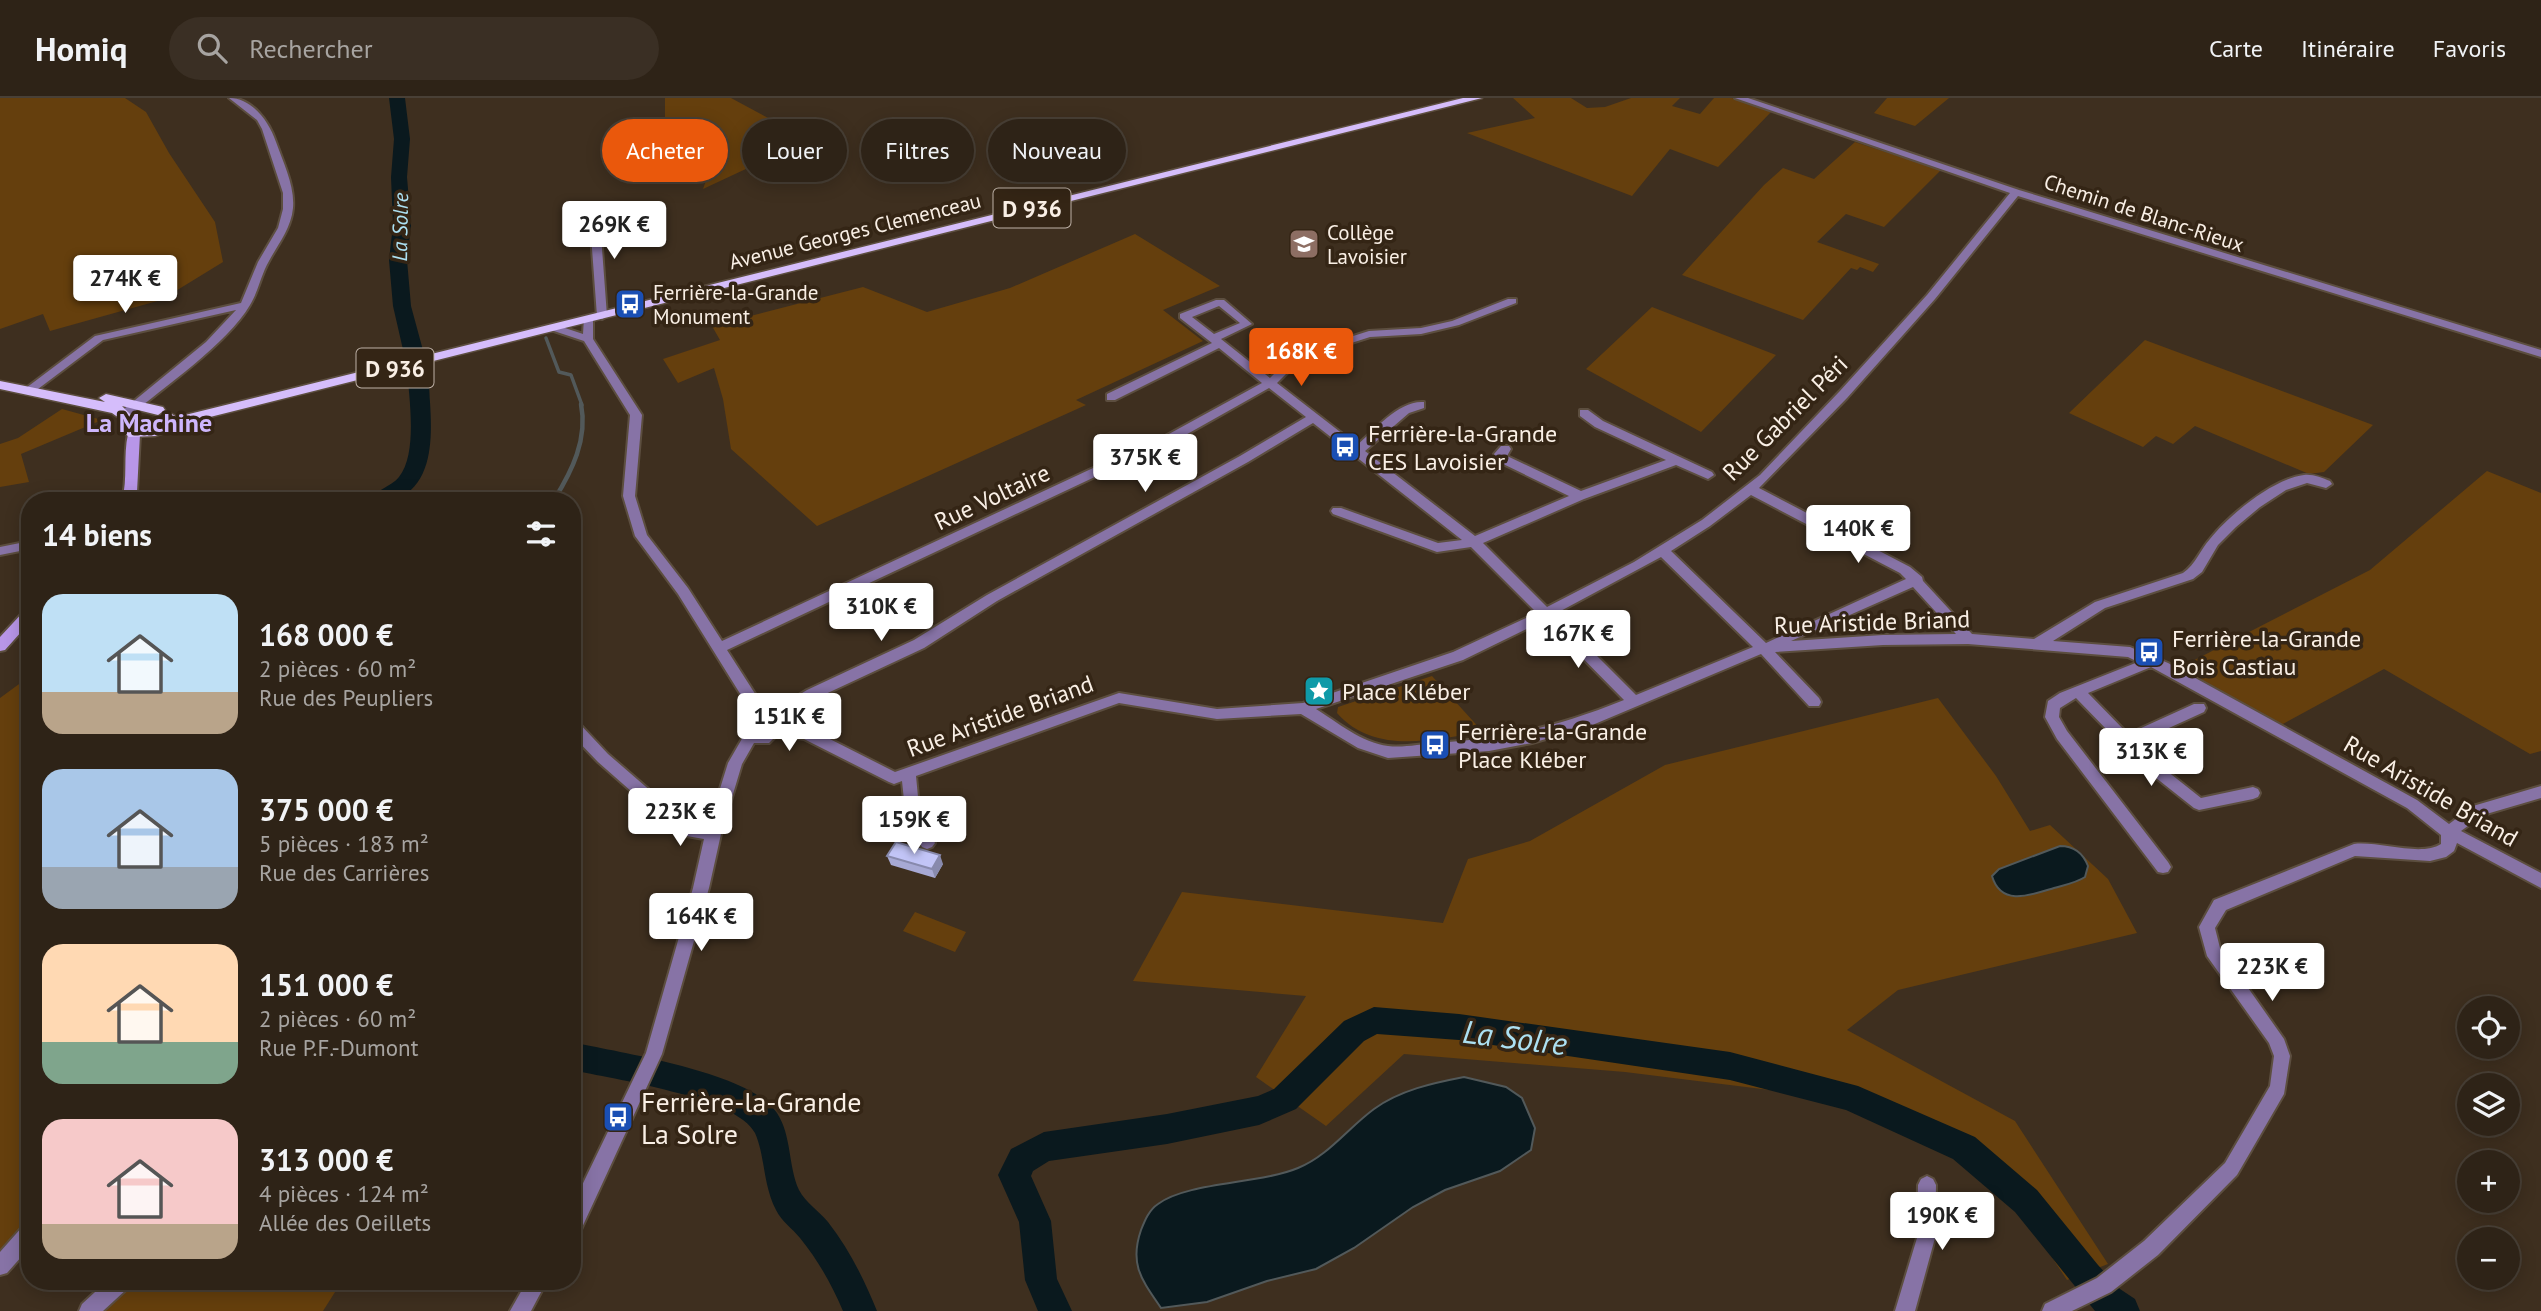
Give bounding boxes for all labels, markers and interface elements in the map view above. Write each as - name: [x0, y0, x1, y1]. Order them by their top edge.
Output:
- search box: [169, 17, 659, 80]
- text: Homiq: [35, 27, 127, 70]
- icon: search: [193, 29, 231, 67]
- text: Rechercher: [249, 32, 372, 65]
- text: Carte: [2209, 33, 2263, 64]
- text: Itinéraire: [2301, 33, 2395, 64]
- text: Favoris: [2433, 33, 2506, 64]
- chip: Acheter: [602, 119, 728, 182]
- chip: Louer: [742, 119, 847, 182]
- chip: Filtres: [861, 119, 974, 182]
- chip: Nouveau: [988, 119, 1126, 182]
- street label: Chemin de Blanc-Rieux: [2041, 168, 2248, 258]
- street label: Avenue Georges Clemenceau: [726, 187, 984, 275]
- road number: D 936: [993, 188, 1070, 228]
- water label: La Solre: [386, 192, 414, 262]
- pin: 269K €: [557, 202, 671, 261]
- text: 269K €: [578, 209, 650, 238]
- place label: Collège Lavoisier: [1327, 219, 1407, 270]
- school or university icon: Collège Lavoisier: [1287, 227, 1321, 261]
- pin: 274K €: [68, 256, 182, 315]
- text: 274K €: [89, 263, 161, 292]
- place label: Ferrière-la-Grande Monument: [653, 279, 818, 330]
- bus stop icon: Ferrière-la-Grande Monument: [613, 287, 647, 321]
- pin: 168K €: [1244, 328, 1358, 388]
- text: 168K €: [1265, 336, 1337, 365]
- road number: D 936: [356, 348, 434, 388]
- street label: Rue Gabriel Péri: [1716, 349, 1854, 487]
- district label: La Machine: [86, 406, 212, 439]
- place label: Ferrière-la-Grande CES Lavoisier: [1368, 418, 1557, 477]
- bus stop icon: Ferrière-la-Grande CES Lavoisier: [1328, 430, 1362, 464]
- pin: 375K €: [1088, 434, 1202, 494]
- text: 375K €: [1109, 442, 1181, 471]
- street label: Rue Voltaire: [929, 457, 1055, 537]
- pin: 140K €: [1801, 505, 1915, 565]
- text: 140K €: [1822, 513, 1894, 542]
- text: 14 biens: [42, 515, 152, 554]
- icon: filters: [522, 515, 560, 553]
- pin: 310K €: [824, 584, 938, 643]
- text: 310K €: [845, 591, 917, 620]
- street label: Rue Aristide Briand: [1773, 603, 1971, 641]
- pin: 167K €: [1521, 610, 1635, 670]
- text: 168 000 €: [259, 615, 393, 654]
- text: 167K €: [1542, 618, 1614, 647]
- icon: home: [98, 622, 182, 706]
- place label: Ferrière-la-Grande Bois Castiau: [2172, 623, 2361, 682]
- bus stop icon: Ferrière-la-Grande Bois Castiau: [2132, 635, 2166, 669]
- text: 2 pièces · 60 m²: [259, 654, 416, 683]
- street label: Rue Aristide Briand: [903, 668, 1097, 764]
- place icon: Place Kléber: [1302, 674, 1336, 708]
- place label: Place Kléber: [1342, 676, 1470, 707]
- text: Rue des Peupliers: [259, 683, 433, 712]
- pin: 151K €: [732, 694, 846, 753]
- text: 151K €: [753, 701, 825, 730]
- place label: Ferrière-la-Grande Place Kléber: [1458, 716, 1647, 775]
- bus stop icon: Ferrière-la-Grande Place Kléber: [1418, 728, 1452, 762]
- pin: 313K €: [2094, 728, 2208, 788]
- street label: Rue Aristide Briand: [2338, 729, 2524, 853]
- text: 313K €: [2115, 736, 2187, 765]
- pin: 223K €: [623, 788, 737, 848]
- text: 375 000 €: [259, 790, 393, 829]
- text: 223K €: [644, 796, 716, 825]
- pin: 159K €: [857, 796, 971, 856]
- icon: home: [98, 797, 182, 881]
- text: 159K €: [878, 804, 950, 833]
- text: 5 pièces · 183 m²: [259, 829, 429, 858]
- text: Rue des Carrières: [259, 858, 429, 887]
- pin: 164K €: [644, 894, 758, 953]
- text: 164K €: [665, 901, 737, 930]
- pin: 223K €: [2215, 944, 2329, 1003]
- text: 223K €: [2236, 951, 2308, 980]
- text: 151 000 €: [259, 965, 393, 1004]
- icon: home: [98, 972, 182, 1056]
- map controls: [2457, 996, 2520, 1290]
- button: locate: [2457, 996, 2520, 1059]
- text: 2 pièces · 60 m²: [259, 1004, 416, 1033]
- water label: La Solre: [1460, 1010, 1570, 1064]
- text: Rue P.F.-Dumont: [259, 1033, 418, 1062]
- button: layers: [2457, 1073, 2520, 1136]
- place label: Ferrière-la-Grande La Solre: [641, 1083, 862, 1152]
- bus stop icon: Ferrière-la-Grande La Solre: [601, 1100, 635, 1134]
- text: 313 000 €: [259, 1140, 393, 1179]
- icon: home: [98, 1147, 182, 1231]
- button: +: [2457, 1150, 2520, 1213]
- text: 4 pièces · 124 m²: [259, 1179, 429, 1208]
- pin: 190K €: [1885, 1192, 1999, 1252]
- text: 190K €: [1906, 1200, 1978, 1229]
- text: Allée des Oeillets: [259, 1208, 431, 1237]
- button: −: [2457, 1227, 2520, 1290]

